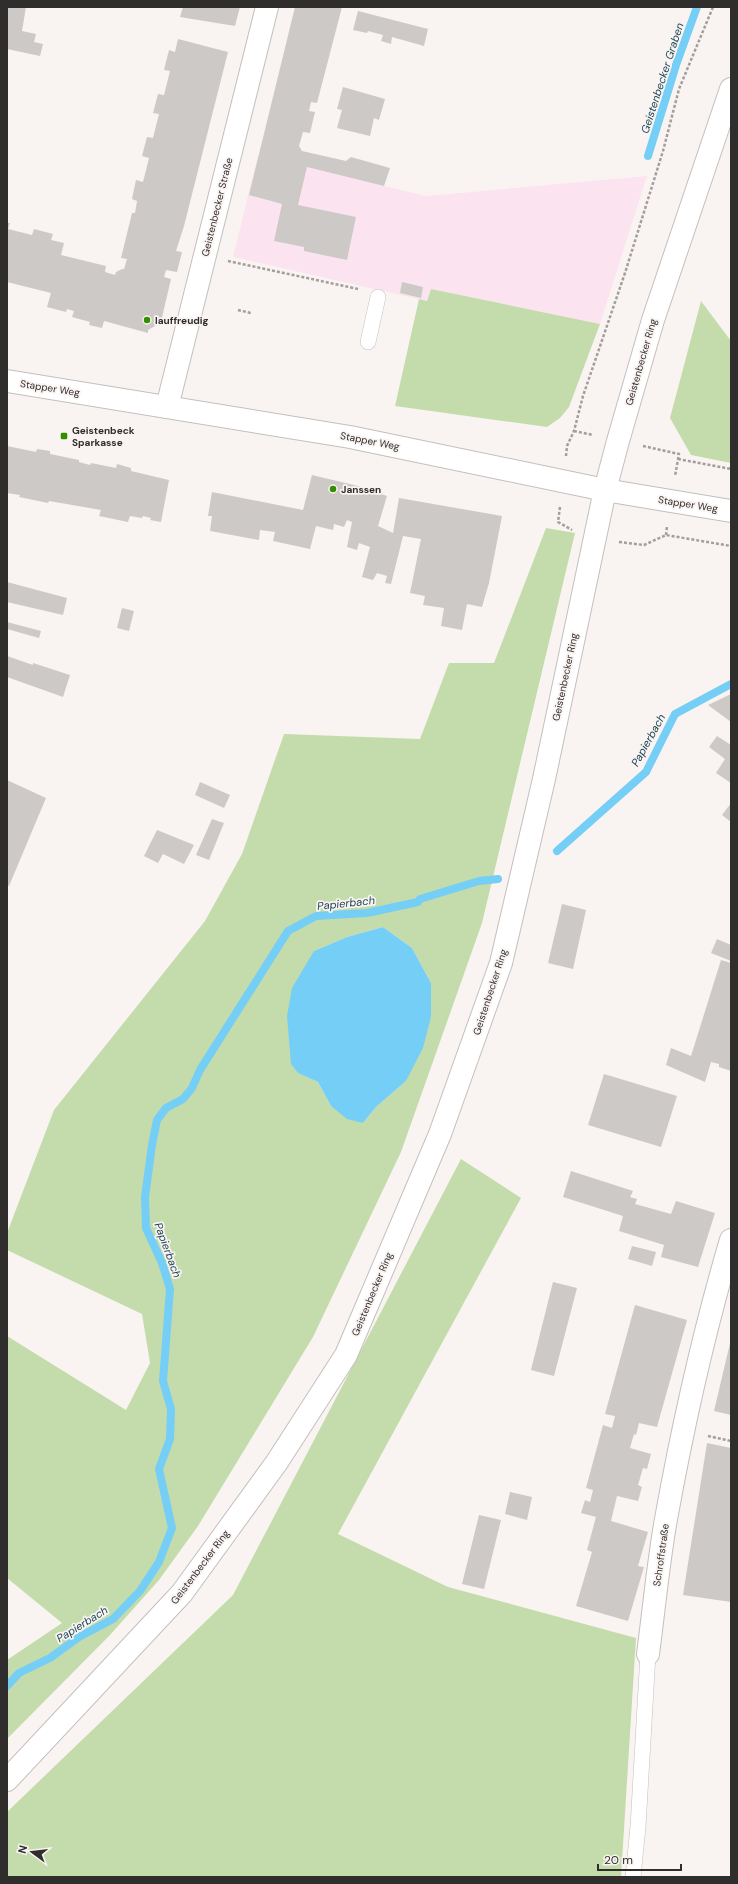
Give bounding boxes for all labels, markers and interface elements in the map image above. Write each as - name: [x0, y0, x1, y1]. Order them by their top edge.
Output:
- water label: Geistenbecker Graben: [637, 21, 687, 135]
- street label: Geistenbecker Straße: [198, 156, 236, 258]
- place label: lauffreudig: [155, 314, 209, 327]
- marker: lauffreudig: [142, 315, 152, 325]
- street label: Geistenbecker Ring: [622, 317, 660, 407]
- street label: Stapper Weg: [19, 377, 81, 399]
- place label: Geistenbeck Sparkasse: [72, 424, 135, 449]
- street label: Stapper Weg: [339, 429, 401, 453]
- marker: Geistenbeck Sparkasse: [59, 431, 69, 441]
- place label: Janssen: [341, 483, 381, 496]
- marker: Janssen: [328, 484, 338, 494]
- street label: Stapper Weg: [657, 493, 719, 515]
- street label: Geistenbecker Ring: [549, 631, 581, 722]
- water label: Papierbach: [628, 711, 668, 769]
- water label: Papierbach: [316, 893, 376, 913]
- street label: Geistenbecker Ring: [470, 947, 510, 1037]
- water label: Papierbach: [152, 1220, 184, 1280]
- street label: Geistenbecker Ring: [348, 1250, 396, 1338]
- street label: Schroffstraße: [650, 1522, 672, 1587]
- street label: Geistenbecker Ring: [168, 1527, 232, 1607]
- water label: Papierbach: [54, 1603, 110, 1645]
- north arrow: [12, 1832, 52, 1872]
- text: N: [15, 1844, 30, 1855]
- scale bar: [598, 1846, 681, 1872]
- text: 20 m: [604, 1852, 633, 1868]

